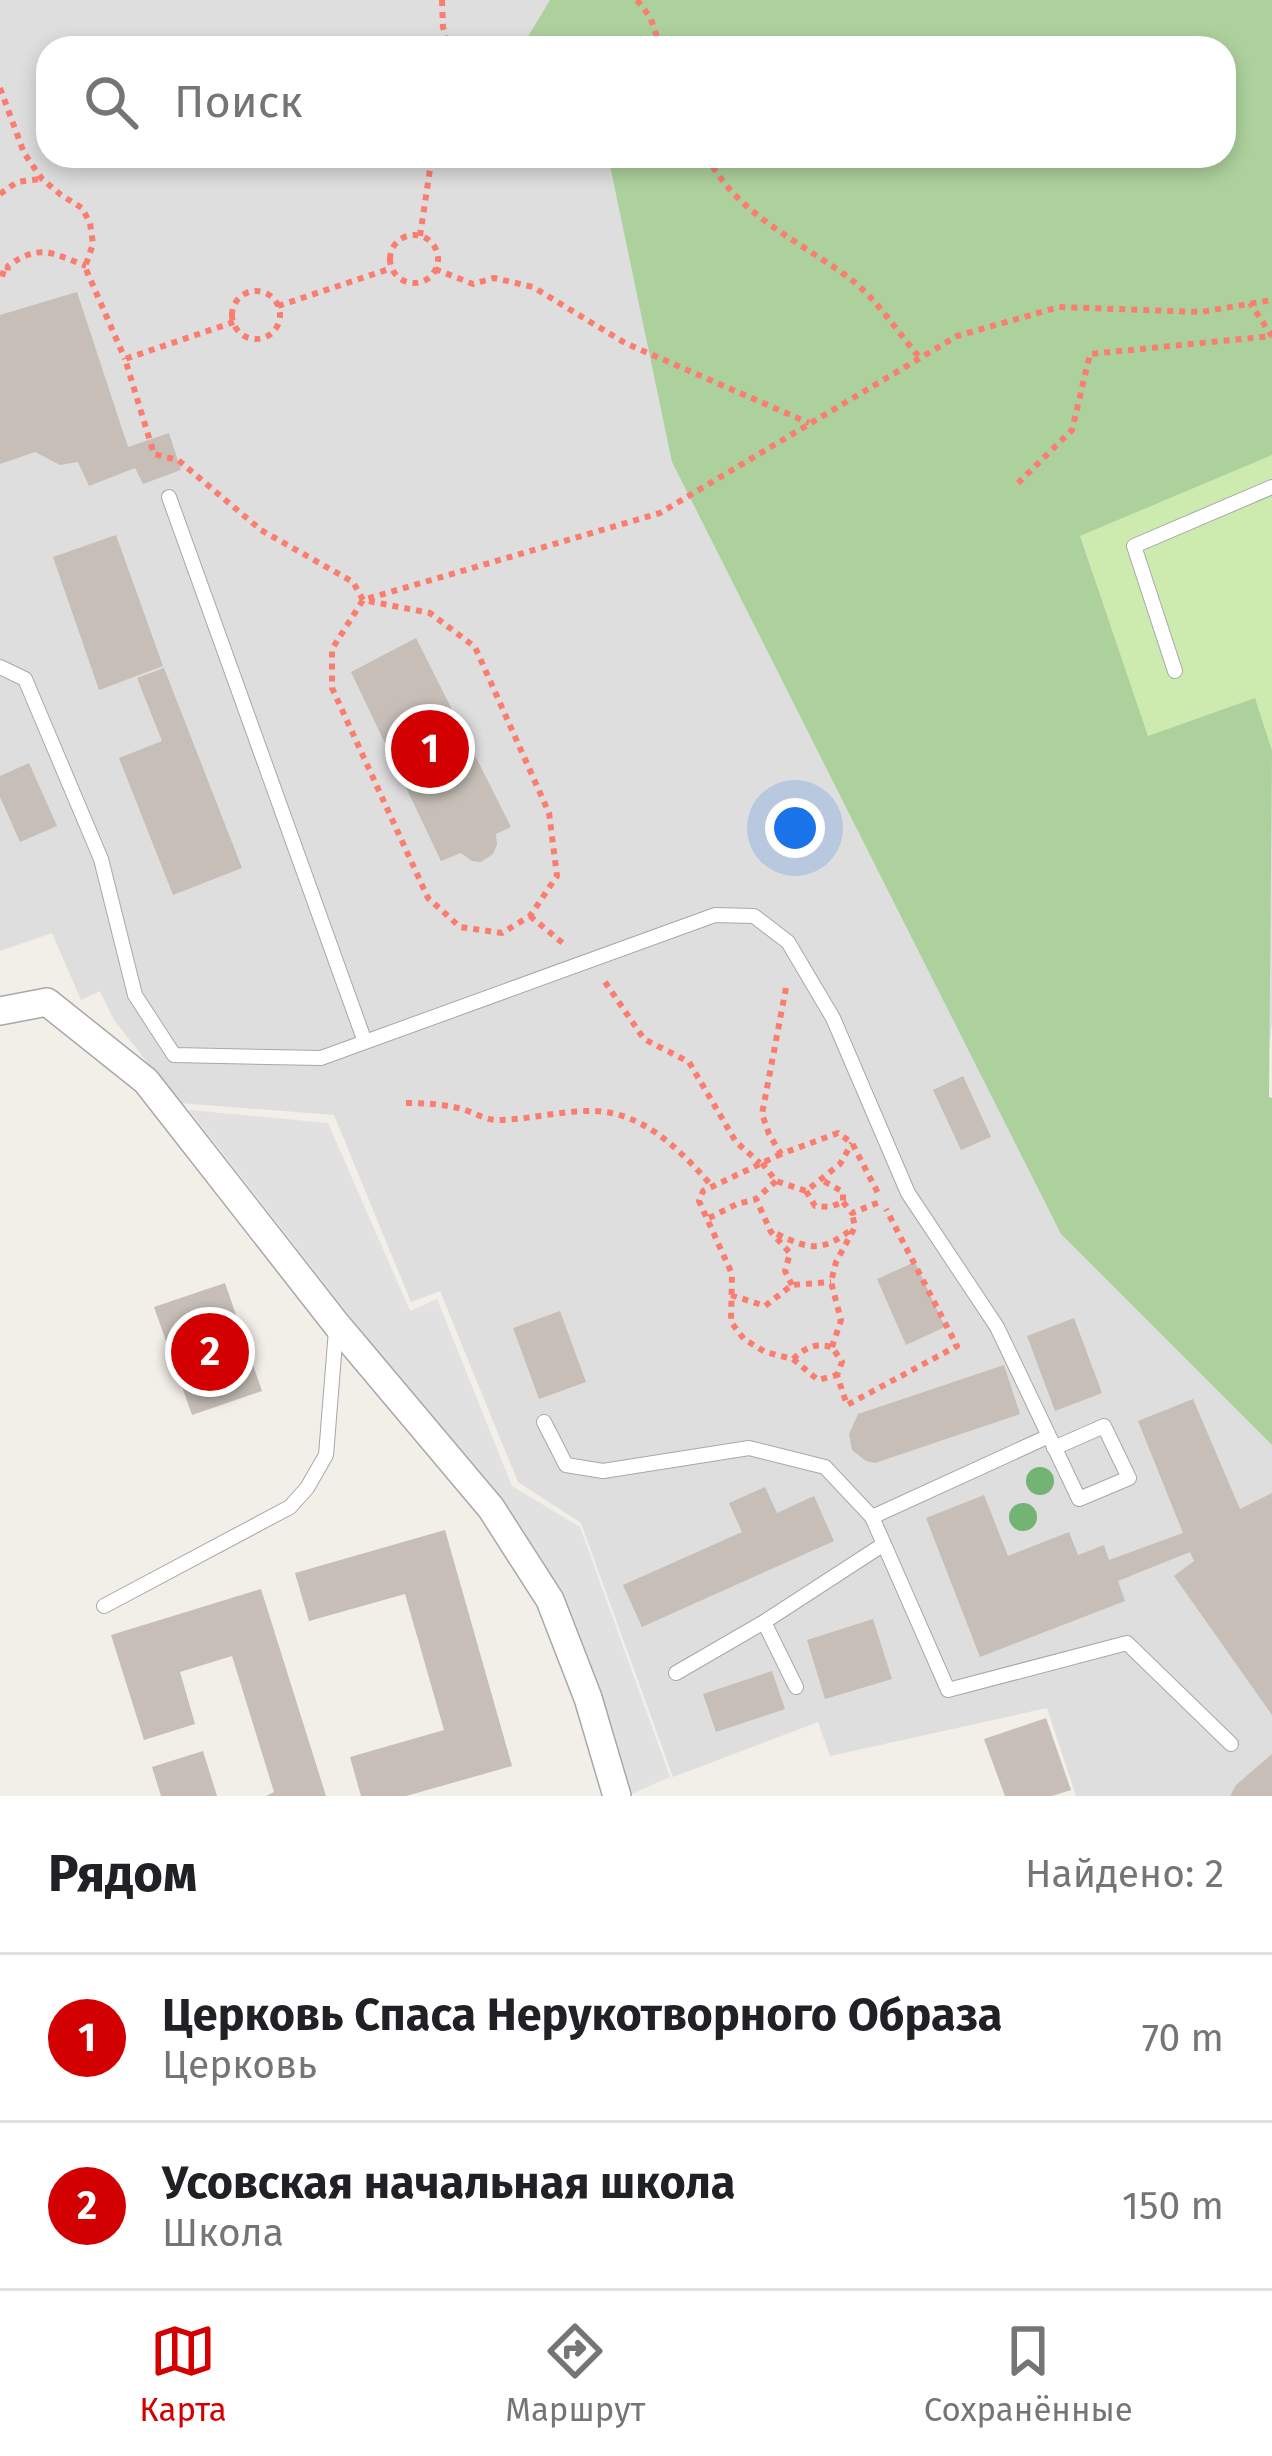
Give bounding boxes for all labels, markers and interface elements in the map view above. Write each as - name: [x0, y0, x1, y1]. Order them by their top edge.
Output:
- search box: [36, 36, 1236, 168]
- icon: search: [78, 69, 144, 135]
- text: Поиск: [174, 75, 303, 129]
- pin: 1: [391, 704, 469, 794]
- your location: [765, 798, 825, 858]
- pin: 2: [171, 1307, 249, 1397]
- text: Рядом: [48, 1843, 197, 1905]
- text: Найдено: 2: [1025, 1851, 1224, 1897]
- text: Церковь Спаса Нерукотворного Образа: [162, 1988, 1002, 2042]
- text: 1: [78, 2015, 96, 2061]
- text: 70 m: [1142, 2015, 1224, 2061]
- text: Церковь: [162, 2042, 317, 2088]
- text: Усовская начальная школа: [162, 2156, 736, 2210]
- text: 2: [77, 2183, 97, 2229]
- text: 150 m: [1122, 2183, 1224, 2229]
- text: Школа: [162, 2210, 284, 2256]
- tab: Карта: [139, 2318, 227, 2430]
- tab: Маршрут: [505, 2318, 645, 2430]
- tab: Сохранённые: [924, 2318, 1133, 2430]

